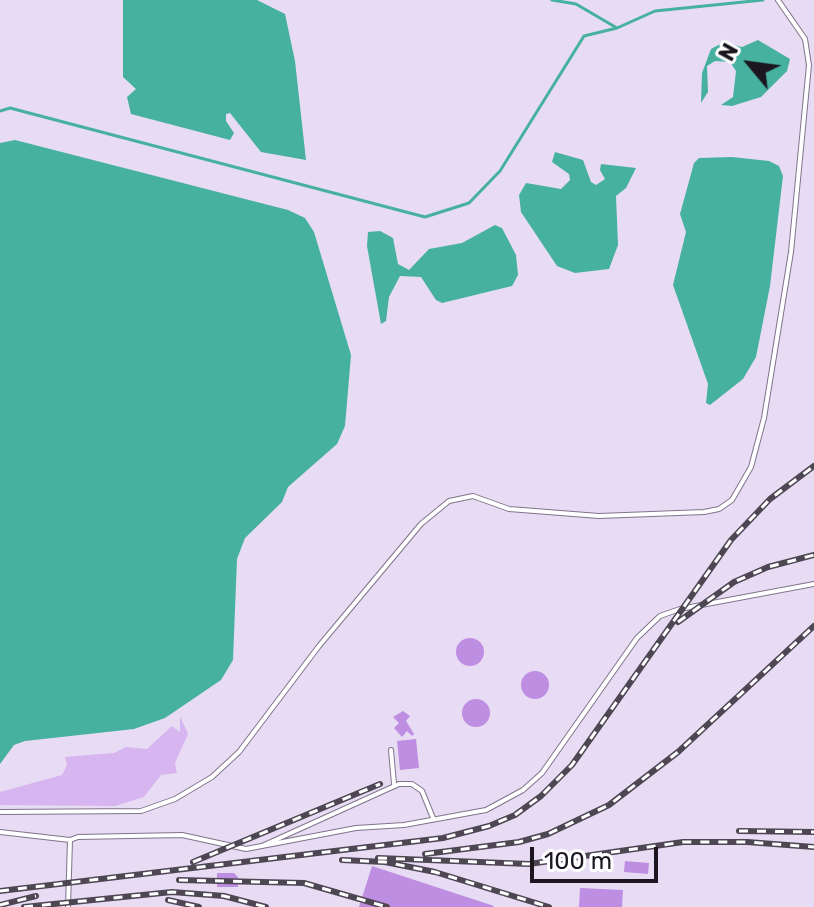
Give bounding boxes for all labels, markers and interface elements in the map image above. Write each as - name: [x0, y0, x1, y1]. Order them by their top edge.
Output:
- north arrow: [710, 24, 790, 104]
- text: N: [713, 39, 744, 66]
- scale bar: [534, 831, 662, 881]
- text: 100 m: [544, 847, 612, 875]

